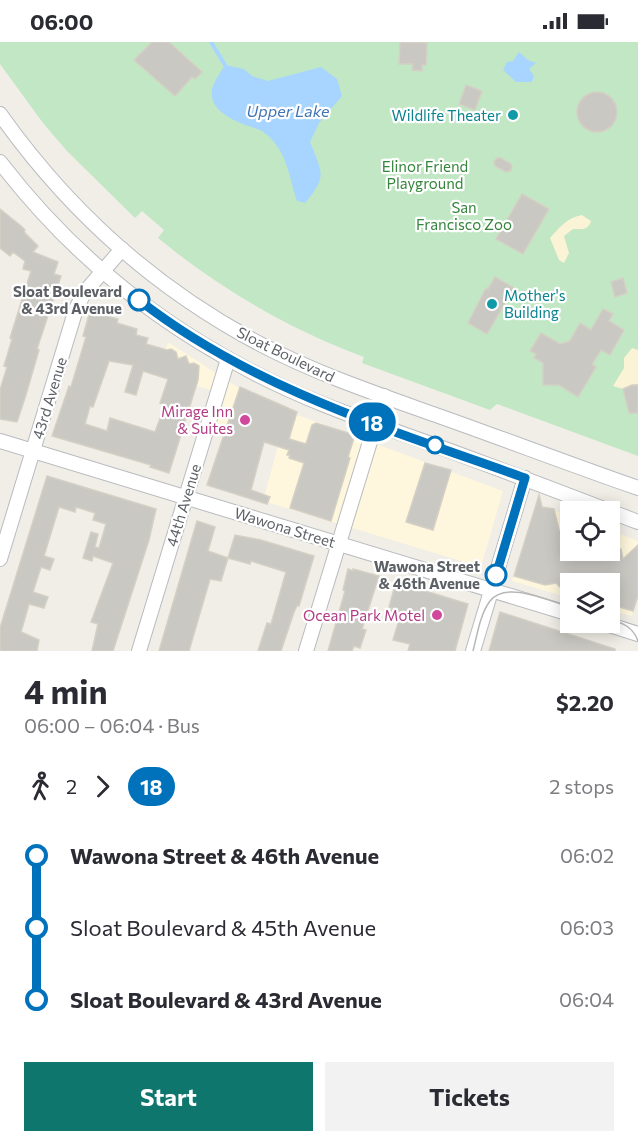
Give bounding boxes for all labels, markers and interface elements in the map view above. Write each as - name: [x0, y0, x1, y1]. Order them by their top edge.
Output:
- text: 06:00: [30, 8, 93, 35]
- water label: Upper Lake: [247, 101, 330, 120]
- place label: Wildlife Theater: [391, 106, 501, 124]
- marker: Wildlife Theater: [506, 108, 520, 122]
- park label: Elinor Friend Playground: [382, 157, 468, 192]
- park label: San Francisco Zoo: [416, 198, 512, 233]
- place label: Sloat Boulevard & 43rd Avenue: [13, 282, 122, 317]
- place label: Mother's Building: [504, 286, 566, 321]
- marker: Sloat Boulevard & 43rd Avenue: [128, 289, 150, 311]
- marker: Mother's Building: [485, 297, 499, 311]
- street label: Sloat Boulevard: [234, 323, 338, 385]
- street label: 43rd Avenue: [28, 355, 70, 441]
- place label: Mirage Inn & Suites: [161, 402, 233, 437]
- line badge: 18: [345, 402, 399, 442]
- text: 18: [361, 410, 383, 435]
- marker: Mirage Inn & Suites: [238, 413, 252, 427]
- unlabelled marker: [426, 436, 444, 454]
- street label: 44th Avenue: [162, 461, 204, 549]
- map controls: [560, 501, 620, 633]
- button: locate: [560, 501, 620, 561]
- street label: Wawona Street: [232, 503, 338, 551]
- place label: Wawona Street & 46th Avenue: [374, 557, 480, 592]
- marker: Wawona Street & 46th Avenue: [485, 564, 507, 586]
- button: layers: [560, 573, 620, 633]
- place label: Ocean Park Motel: [303, 606, 425, 624]
- marker: Ocean Park Motel: [430, 608, 444, 622]
- text: 4 min: [24, 670, 108, 711]
- text: $2.20: [556, 689, 614, 716]
- text: 06:00 – 06:04 · Bus: [24, 713, 200, 737]
- icon: walk: [24, 770, 57, 803]
- icon: forward: [86, 770, 119, 803]
- text: 2: [66, 774, 77, 798]
- text: 18: [140, 774, 163, 799]
- text: 2 stops: [549, 774, 614, 798]
- text: Wawona Street & 46th Avenue: [70, 842, 379, 869]
- text: 06:02: [560, 843, 614, 867]
- text: Sloat Boulevard & 45th Avenue: [70, 914, 376, 941]
- text: 06:03: [560, 915, 614, 939]
- text: Sloat Boulevard & 43rd Avenue: [70, 986, 382, 1013]
- text: 06:04: [559, 987, 614, 1011]
- button: Start: [24, 1062, 313, 1131]
- button: Tickets: [325, 1062, 614, 1131]

